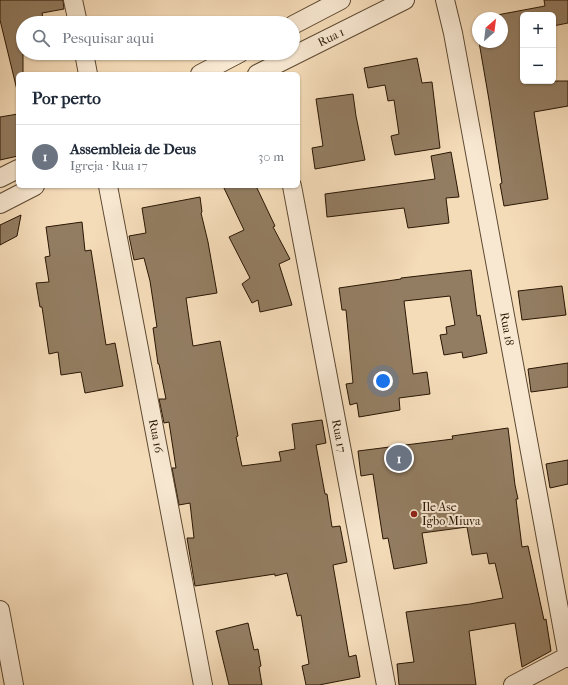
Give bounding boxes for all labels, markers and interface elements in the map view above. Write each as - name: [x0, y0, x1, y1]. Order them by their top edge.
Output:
- north arrow: [472, 12, 508, 48]
- map controls: [520, 12, 556, 84]
- button: +: [520, 12, 556, 48]
- search box: [16, 16, 300, 60]
- street label: Rua 1: [315, 25, 347, 49]
- icon: search: [30, 27, 52, 49]
- text: Pesquisar aqui: [62, 29, 154, 47]
- button: −: [520, 48, 556, 84]
- text: Por perto: [32, 88, 101, 108]
- text: Assembleia de Deus: [70, 140, 196, 158]
- text: 1: [43, 149, 47, 164]
- text: 30 m: [258, 149, 284, 164]
- text: Igreja · Rua 17: [70, 158, 148, 173]
- street label: Rua 18: [497, 311, 517, 347]
- your location: [373, 371, 393, 391]
- street label: Rua 16: [146, 418, 166, 455]
- street label: Rua 17: [329, 418, 349, 454]
- pin: 1: [386, 443, 412, 473]
- place label: Ile Ase Igbo Miuva: [422, 500, 481, 528]
- marker: Ile Ase Igbo Miuva: [409, 509, 419, 519]

